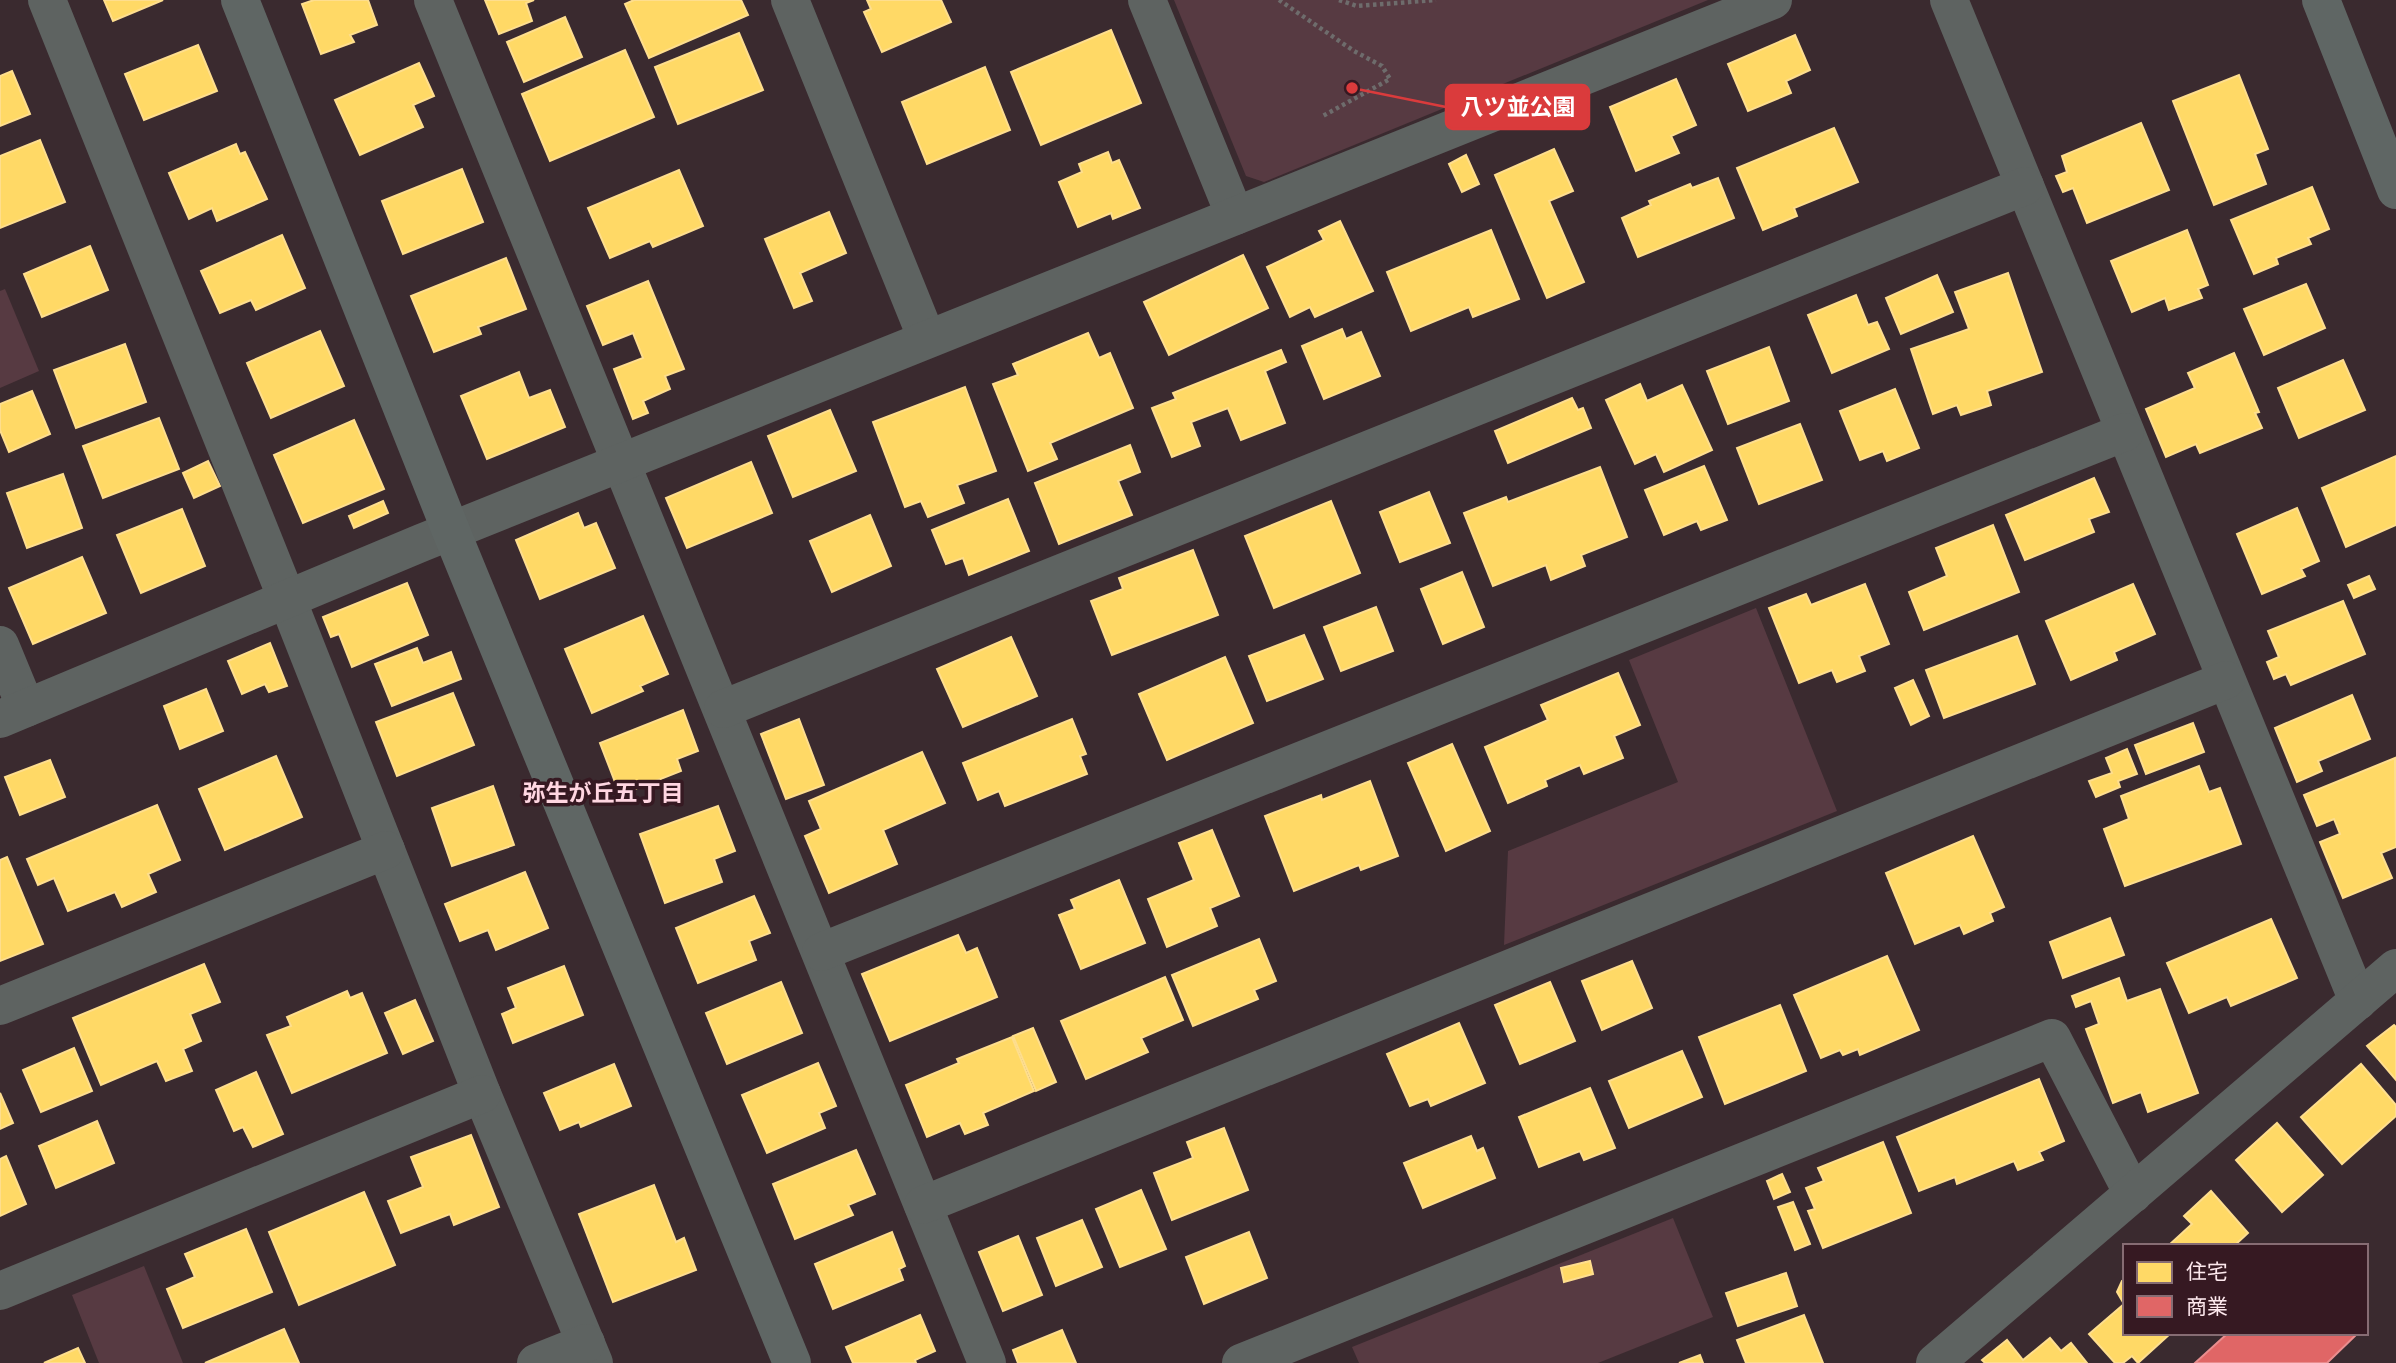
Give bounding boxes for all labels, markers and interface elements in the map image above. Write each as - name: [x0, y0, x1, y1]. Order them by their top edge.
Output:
- callout: 八ツ並公園: [1446, 85, 1589, 129]
- text: 八ツ並公園: [1461, 94, 1576, 121]
- district label: 弥生が丘五丁目: [523, 780, 684, 807]
- legend: [2123, 1244, 2368, 1335]
- text: 住宅: [2186, 1259, 2228, 1284]
- text: 商業: [2186, 1294, 2228, 1319]

